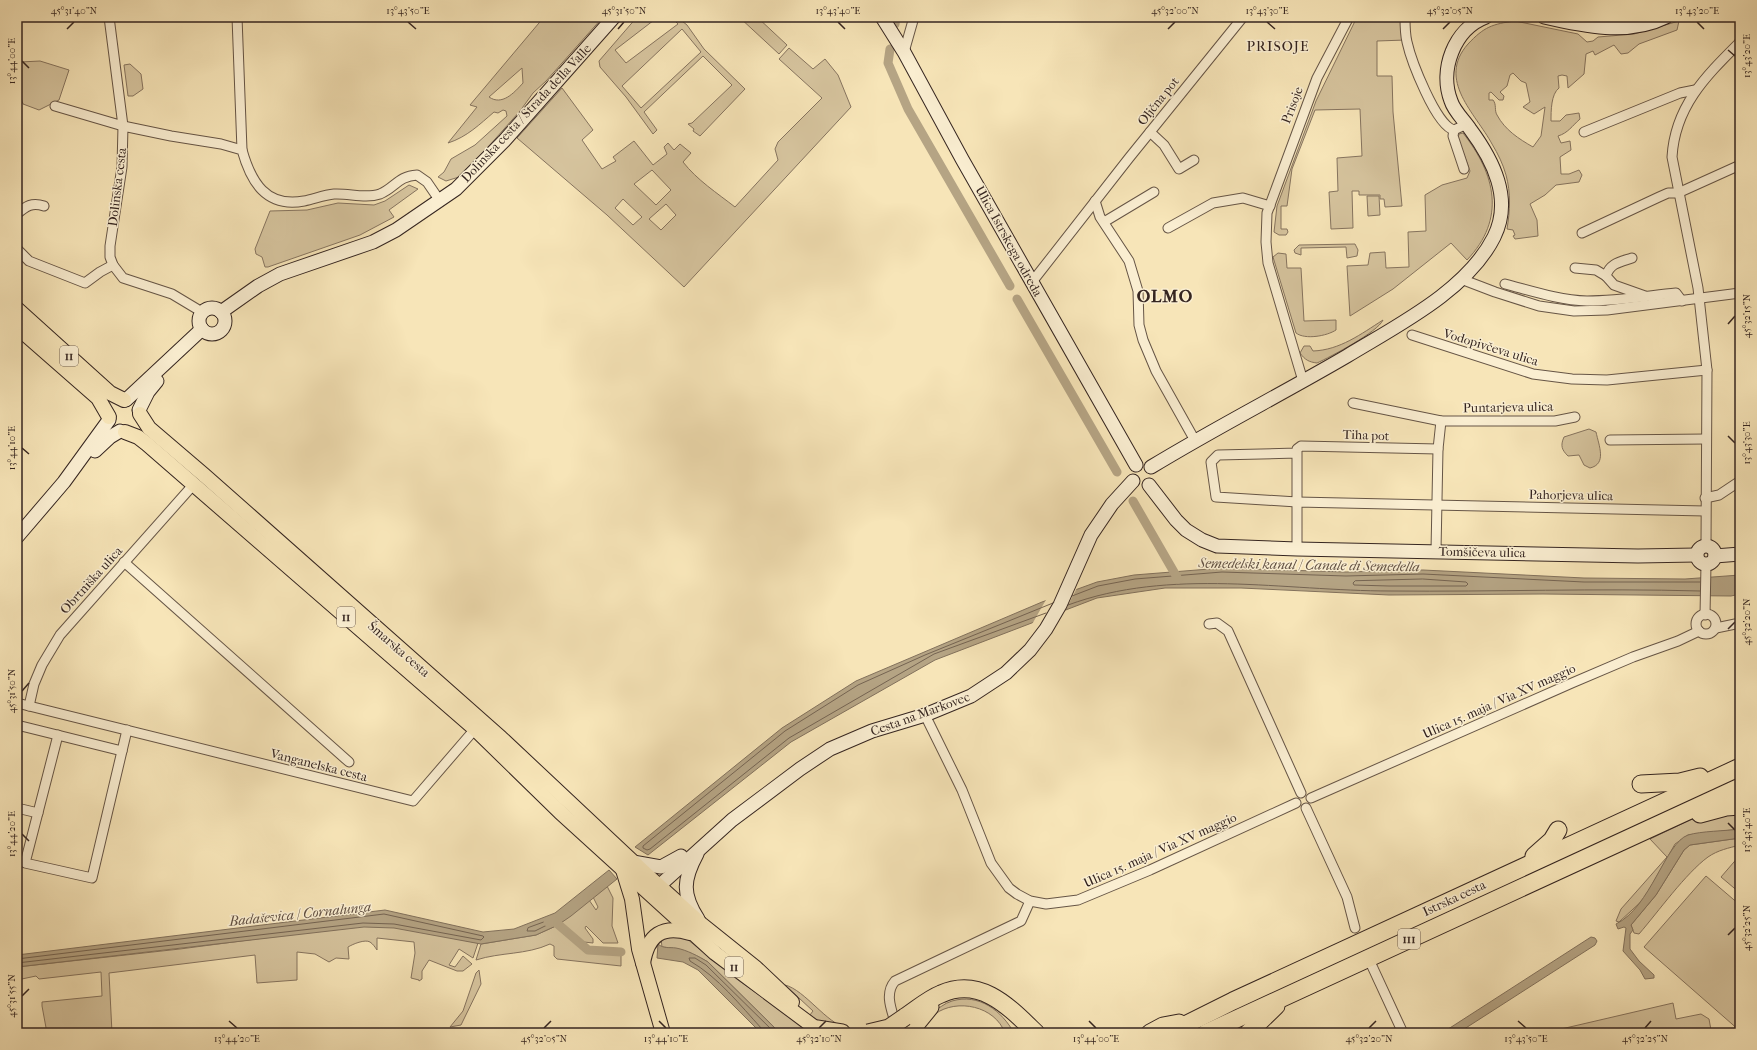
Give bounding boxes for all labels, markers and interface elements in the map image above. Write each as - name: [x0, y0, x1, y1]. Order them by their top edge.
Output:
- text: 45°31'40"N: [51, 5, 98, 17]
- text: 13°43'50"E: [386, 5, 430, 17]
- text: 45°31'50"N: [602, 5, 647, 17]
- text: 13°43'40"E: [816, 5, 860, 17]
- text: 45°32'00"N: [1151, 5, 1199, 17]
- text: 13°43'30"E: [1245, 5, 1289, 17]
- text: 45°32'05"N: [1427, 5, 1474, 17]
- text: 13°43'20"E: [1675, 5, 1719, 17]
- text: 13°43'20"E: [1741, 34, 1753, 78]
- text: 13°44'00"E: [6, 38, 18, 84]
- district label: PRISOJE: [1246, 38, 1310, 55]
- street label: Dolinska cesta / Strada della Valle: [458, 40, 594, 185]
- street label: Oljčna pot: [1134, 74, 1182, 128]
- street label: Prisoje: [1278, 84, 1306, 126]
- street label: Dolinska cesta: [105, 146, 129, 227]
- street label: Ulica Istrskega odreda: [972, 183, 1046, 300]
- district label: OLMO: [1137, 286, 1193, 306]
- text: 45°32'15"N: [1741, 293, 1753, 338]
- street label: Vodopivčeva ulica: [1441, 325, 1541, 369]
- road number: 11: [60, 346, 78, 366]
- street label: Puntarjeva ulica: [1463, 399, 1554, 415]
- text: 13°43'30"E: [1741, 421, 1753, 465]
- text: 13°44'10"E: [6, 426, 18, 470]
- street label: Tiha pot: [1342, 427, 1390, 443]
- street label: Pahorjeva ulica: [1529, 487, 1614, 503]
- street label: Obrtniška ulica: [57, 543, 126, 617]
- street label: Tomšičeva ulica: [1438, 544, 1527, 560]
- water label: Semedelski kanal / Canale di Semedella: [1197, 555, 1420, 575]
- text: 45°32'20"N: [1741, 598, 1753, 646]
- road number: 11: [337, 607, 355, 627]
- street label: Šmarska cesta: [365, 618, 434, 681]
- street label: Ulica 15. maja / Via XV maggio: [1420, 660, 1578, 742]
- text: 45°31'50"N: [6, 668, 18, 713]
- street label: Cesta na Markovec: [868, 689, 972, 739]
- street label: Vanganelska cesta: [268, 745, 370, 785]
- text: 13°43'40"E: [1741, 808, 1753, 852]
- street label: Ulica 15. maja / Via XV maggio: [1081, 809, 1239, 891]
- text: 13°44'20"E: [6, 811, 18, 857]
- street label: Istrska cesta: [1420, 876, 1489, 919]
- water label: Badaševica / Cornalunga: [227, 898, 372, 930]
- text: 45°32'25"N: [1741, 905, 1753, 951]
- road number: 111: [1398, 929, 1420, 949]
- road number: 11: [725, 957, 743, 977]
- text: 45°31'55"N: [6, 974, 18, 1018]
- text: 13°44'20"E: [214, 1033, 260, 1045]
- text: 45°32'05"N: [521, 1033, 568, 1045]
- text: 13°44'10"E: [644, 1033, 688, 1045]
- text: 45°32'10"N: [796, 1033, 842, 1045]
- text: 13°44'00"E: [1073, 1033, 1119, 1045]
- text: 45°32'20"N: [1345, 1033, 1393, 1045]
- text: 13°43'50"E: [1504, 1033, 1548, 1045]
- text: 45°32'25"N: [1622, 1033, 1668, 1045]

